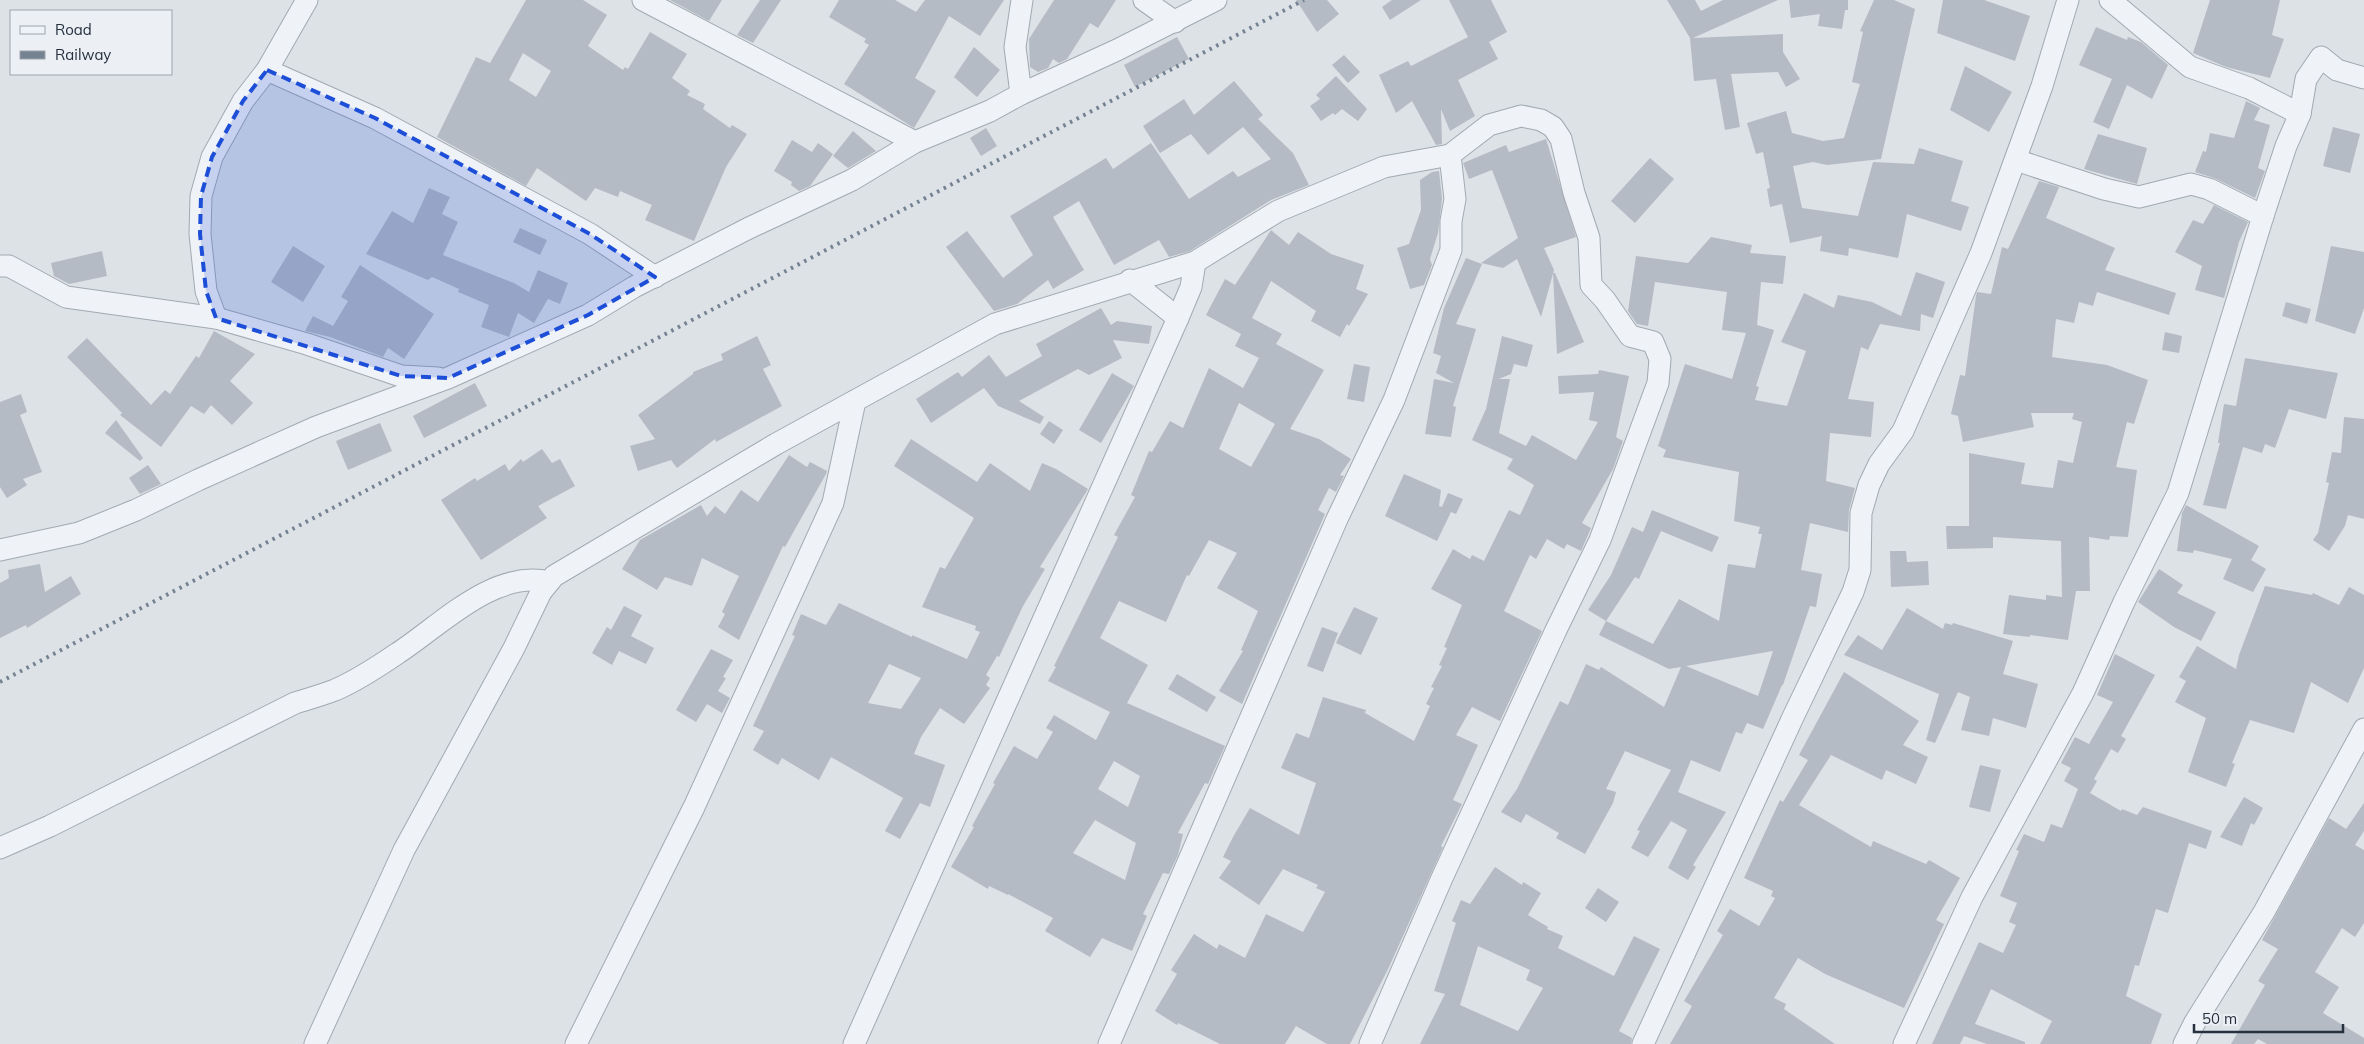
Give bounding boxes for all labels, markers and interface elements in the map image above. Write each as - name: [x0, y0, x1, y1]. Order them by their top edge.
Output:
- legend: [10, 10, 172, 75]
- text: Road: [55, 20, 92, 39]
- text: Railway: [55, 45, 111, 64]
- scale bar: [2194, 1002, 2343, 1034]
- text: 50 m: [2202, 1009, 2237, 1028]

